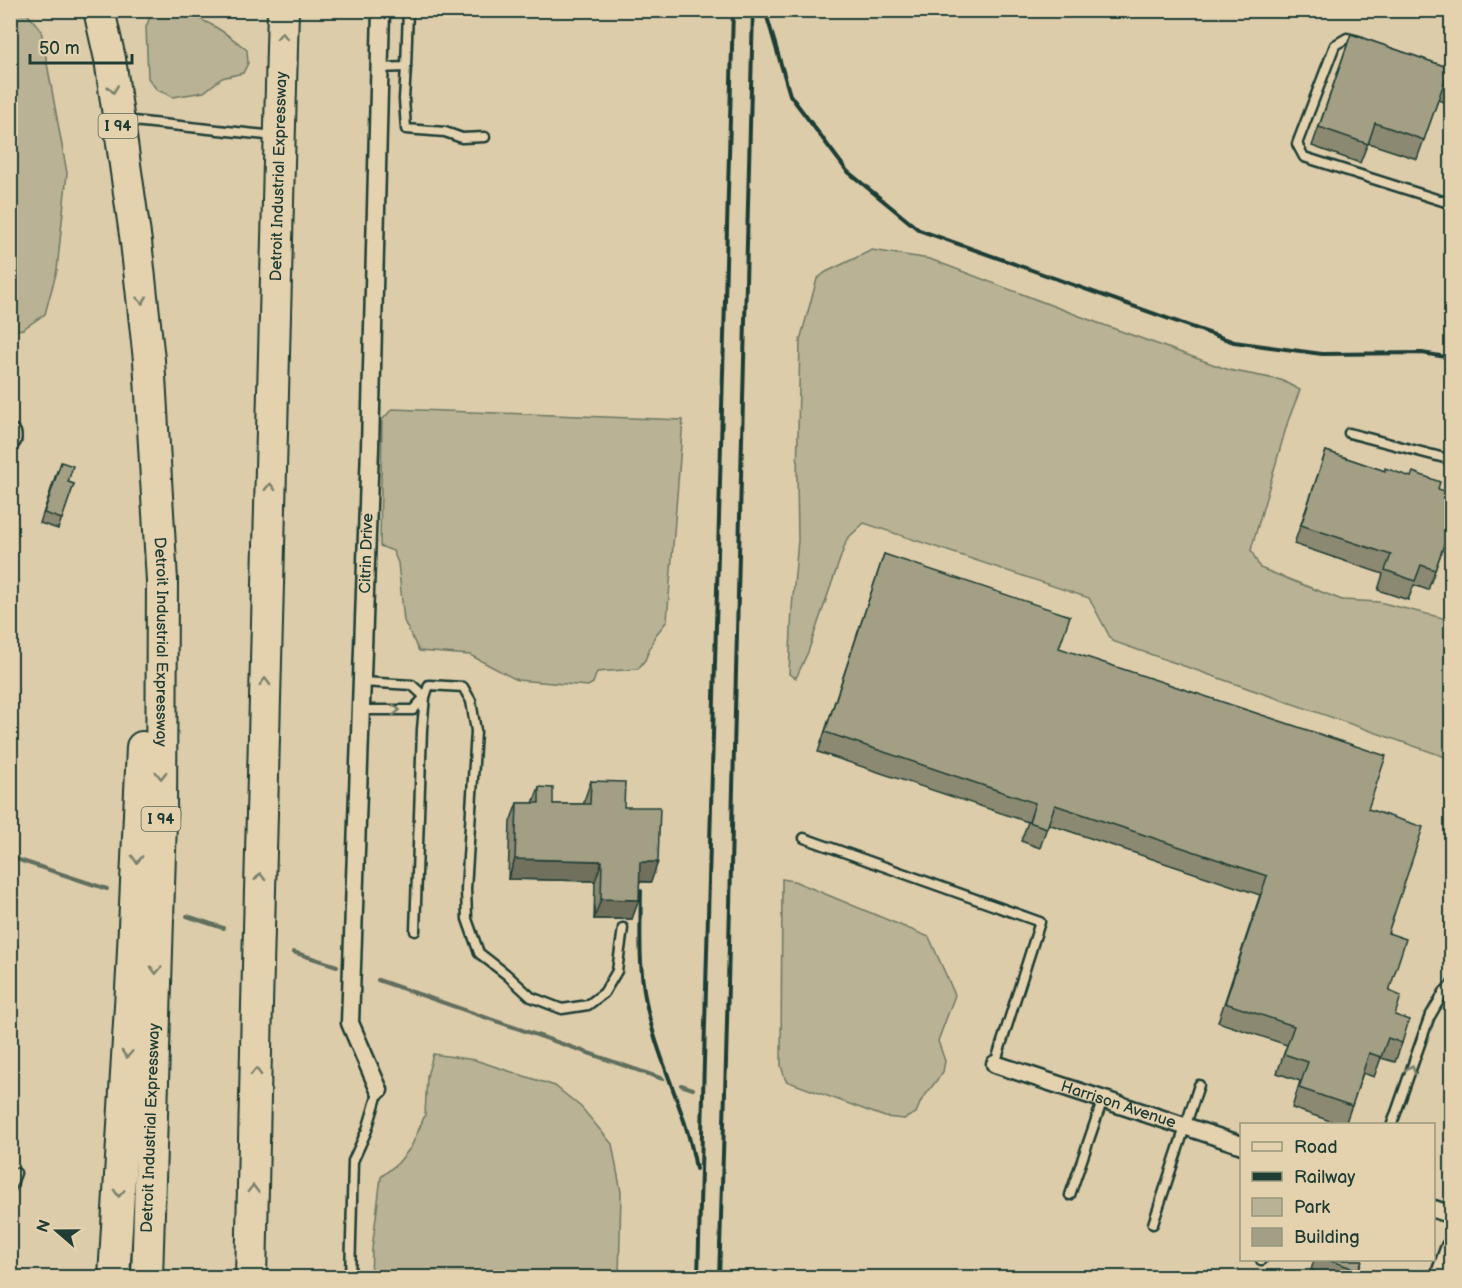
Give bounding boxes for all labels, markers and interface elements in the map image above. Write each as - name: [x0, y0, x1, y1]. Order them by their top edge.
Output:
- scale bar: [30, 27, 132, 65]
- one-way arrow: [276, 31, 288, 40]
- text: 50 m: [39, 38, 80, 59]
- street label: Detroit Industrial Expressway: [266, 70, 291, 281]
- one-way arrow: [107, 84, 119, 93]
- road number: I 94: [98, 114, 138, 138]
- one-way arrow: [135, 296, 148, 305]
- one-way arrow: [264, 483, 277, 492]
- street label: Citrin Drive: [355, 512, 377, 594]
- street label: Detroit Industrial Expressway: [150, 536, 171, 748]
- one-way arrow: [259, 678, 272, 687]
- one-way arrow: [391, 704, 400, 716]
- one-way arrow: [155, 770, 167, 779]
- road number: I 94: [142, 807, 180, 831]
- one-way arrow: [130, 855, 143, 864]
- one-way arrow: [254, 873, 267, 882]
- one-way arrow: [149, 965, 162, 974]
- street label: Detroit Industrial Expressway: [138, 1022, 164, 1233]
- one-way arrow: [121, 1049, 134, 1058]
- one-way arrow: [1404, 1064, 1417, 1075]
- one-way arrow: [249, 1068, 262, 1077]
- street label: Harrison Avenue: [1058, 1077, 1179, 1132]
- legend: [1240, 1123, 1435, 1261]
- text: Road: [1294, 1137, 1338, 1158]
- text: Railway: [1294, 1167, 1356, 1188]
- one-way arrow: [247, 1184, 259, 1193]
- one-way arrow: [113, 1189, 126, 1198]
- text: Park: [1294, 1197, 1330, 1218]
- north arrow: [27, 1201, 87, 1261]
- text: N: [33, 1217, 55, 1235]
- text: Building: [1294, 1227, 1360, 1248]

